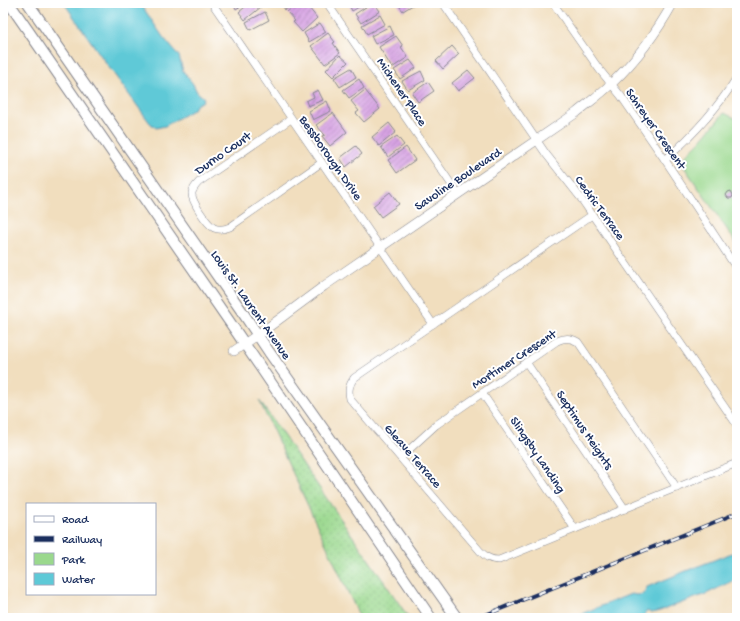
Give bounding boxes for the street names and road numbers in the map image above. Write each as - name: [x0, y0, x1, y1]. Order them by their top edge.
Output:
- street label: Michener Place: [373, 55, 429, 130]
- street label: Schreyer Crescent: [621, 86, 689, 174]
- street label: Bessborough Drive: [295, 112, 365, 204]
- street label: Durno Court: [192, 128, 256, 179]
- street label: Savoline Boulevard: [412, 145, 506, 215]
- street label: Cedric Terrace: [571, 173, 627, 244]
- street label: Louis St. Laurent Avenue: [207, 248, 293, 363]
- street label: Mortimer Crescent: [469, 326, 561, 393]
- street label: Septimus Heights: [552, 388, 617, 474]
- street label: Slingsby Landing: [506, 414, 568, 496]
- street label: Gleave Terrace: [380, 422, 444, 492]

